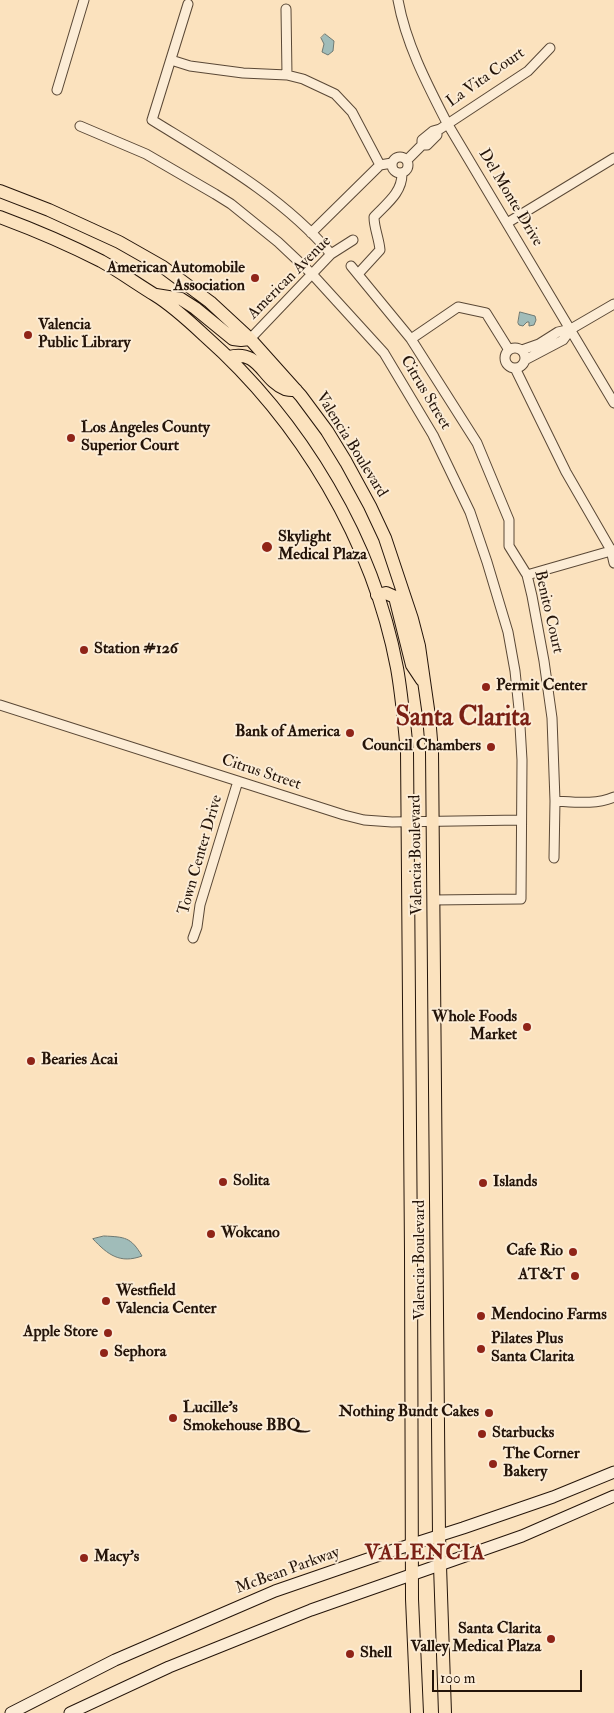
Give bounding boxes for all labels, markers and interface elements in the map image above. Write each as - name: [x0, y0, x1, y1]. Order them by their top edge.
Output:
- street label: La Vita Court: [443, 44, 529, 112]
- street label: Del Monte Drive: [473, 146, 547, 250]
- street label: American Avenue: [244, 232, 336, 324]
- place label: American Automobile Association: [107, 259, 245, 297]
- marker: American Automobile Association: [249, 272, 261, 284]
- place label: Valencia Public Library: [38, 316, 131, 354]
- marker: Valencia Public Library: [22, 329, 34, 341]
- street label: Citrus Street: [396, 353, 454, 433]
- street label: Valencia Boulevard: [311, 389, 391, 501]
- place label: Los Angeles County Superior Court: [81, 419, 210, 457]
- marker: Los Angeles County Superior Court: [65, 432, 77, 444]
- place label: Skylight Medical Plaza: [278, 528, 367, 566]
- marker: Skylight Medical Plaza: [260, 540, 274, 554]
- street label: Benito Court: [529, 569, 567, 655]
- place label: Station #126: [94, 640, 178, 660]
- marker: Station #126: [78, 644, 90, 656]
- place label: Permit Center: [496, 677, 587, 697]
- marker: Permit Center: [480, 681, 492, 693]
- district label: Santa Clarita: [396, 703, 530, 735]
- place label: Bank of America: [235, 723, 340, 743]
- marker: Bank of America: [344, 727, 356, 739]
- place label: Council Chambers: [362, 737, 481, 757]
- marker: Council Chambers: [485, 741, 497, 753]
- street label: Citrus Street: [219, 751, 303, 795]
- street label: Town Center Drive: [175, 793, 227, 917]
- street label: Valencia Boulevard: [406, 795, 428, 915]
- place label: Whole Foods Market: [432, 1008, 517, 1046]
- marker: Whole Foods Market: [521, 1021, 533, 1033]
- place label: Bearies Acai: [41, 1051, 118, 1071]
- marker: Bearies Acai: [25, 1055, 37, 1067]
- place label: Solita: [233, 1172, 270, 1192]
- place label: Islands: [493, 1173, 537, 1193]
- marker: Solita: [217, 1176, 229, 1188]
- marker: Islands: [477, 1177, 489, 1189]
- street label: Valencia Boulevard: [411, 1200, 431, 1320]
- place label: Wokcano: [221, 1224, 280, 1244]
- marker: Wokcano: [205, 1228, 217, 1240]
- place label: Cafe Rio: [506, 1242, 563, 1262]
- marker: Cafe Rio: [567, 1246, 579, 1258]
- place label: AT&T: [518, 1266, 565, 1286]
- marker: AT&T: [569, 1270, 581, 1282]
- place label: Westfield Valencia Center: [116, 1282, 217, 1320]
- marker: Westfield Valencia Center: [100, 1295, 112, 1307]
- place label: Mendocino Farms: [491, 1306, 607, 1326]
- marker: Mendocino Farms: [475, 1310, 487, 1322]
- place label: Apple Store: [23, 1323, 98, 1343]
- marker: Apple Store: [102, 1327, 114, 1339]
- place label: Pilates Plus Santa Clarita: [491, 1330, 574, 1368]
- place label: Sephora: [114, 1343, 166, 1363]
- marker: Pilates Plus Santa Clarita: [475, 1343, 487, 1355]
- marker: Sephora: [98, 1347, 110, 1359]
- place label: Lucille's Smokehouse BBQ: [183, 1399, 300, 1437]
- place label: Nothing Bundt Cakes: [339, 1403, 479, 1423]
- marker: Nothing Bundt Cakes: [483, 1407, 495, 1419]
- marker: Lucille's Smokehouse BBQ: [167, 1412, 179, 1424]
- place label: Starbucks: [492, 1424, 554, 1444]
- marker: Starbucks: [476, 1428, 488, 1440]
- place label: The Corner Bakery: [503, 1445, 580, 1483]
- marker: The Corner Bakery: [487, 1458, 499, 1470]
- district label: VALENCIA: [363, 1541, 487, 1567]
- street label: McBean Parkway: [233, 1543, 343, 1599]
- place label: Macy's: [94, 1548, 139, 1568]
- marker: Macy's: [78, 1552, 90, 1564]
- place label: Santa Clarita Valley Medical Plaza: [410, 1620, 541, 1658]
- marker: Santa Clarita Valley Medical Plaza: [545, 1633, 557, 1645]
- place label: Shell: [360, 1644, 392, 1664]
- marker: Shell: [344, 1648, 356, 1660]
- scale bar: [434, 1660, 584, 1692]
- text: 100 m: [440, 1669, 475, 1688]

